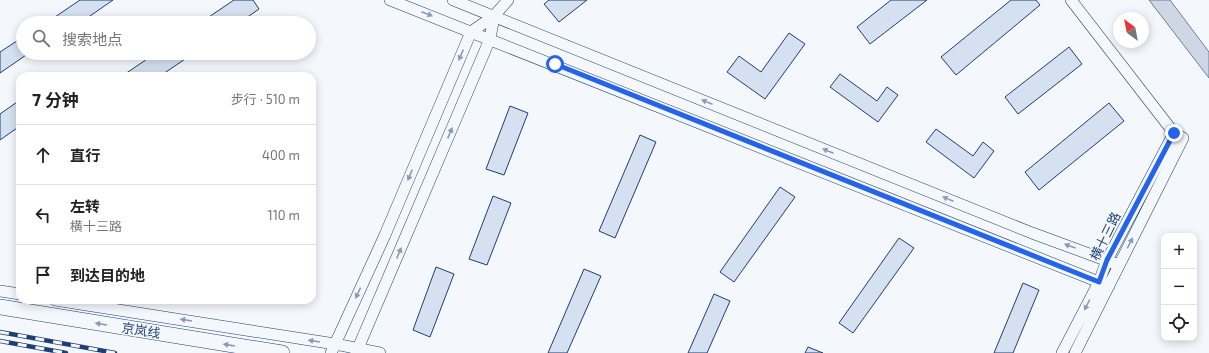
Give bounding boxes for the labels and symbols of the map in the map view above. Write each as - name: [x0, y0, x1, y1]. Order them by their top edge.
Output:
- one-way arrow: [421, 12, 433, 18]
- north arrow: [1113, 12, 1149, 48]
- one-way arrow: [458, 49, 464, 60]
- route start: [546, 55, 564, 73]
- one-way arrow: [702, 99, 713, 105]
- route end: [1165, 124, 1183, 142]
- one-way arrow: [447, 128, 453, 139]
- one-way arrow: [821, 147, 833, 153]
- one-way arrow: [407, 169, 413, 181]
- one-way arrow: [942, 196, 954, 202]
- street label: 横十三路: [1086, 209, 1124, 263]
- one-way arrow: [1127, 238, 1133, 249]
- one-way arrow: [1063, 243, 1075, 249]
- one-way arrow: [397, 247, 403, 259]
- one-way arrow: [355, 288, 361, 299]
- one-way arrow: [1084, 299, 1090, 311]
- one-way arrow: [179, 317, 192, 323]
- street label: 京岚线: [120, 319, 162, 341]
- one-way arrow: [95, 321, 107, 327]
- one-way arrow: [308, 338, 320, 344]
- one-way arrow: [223, 341, 235, 347]

